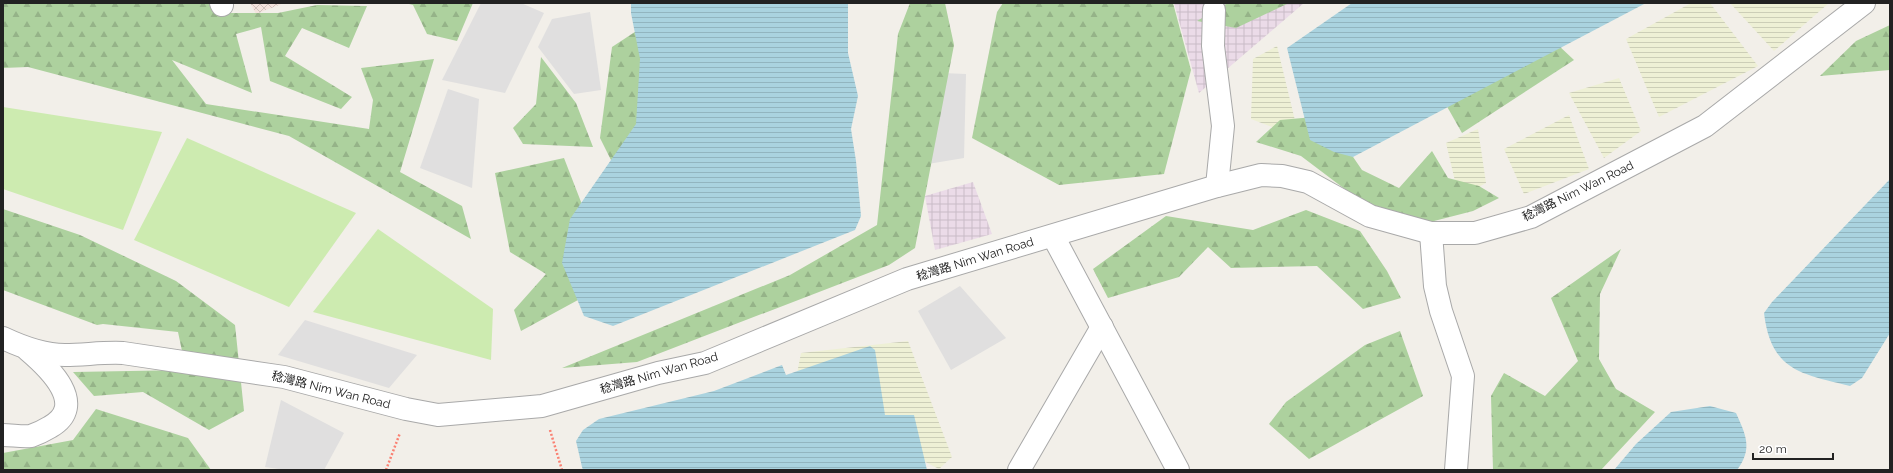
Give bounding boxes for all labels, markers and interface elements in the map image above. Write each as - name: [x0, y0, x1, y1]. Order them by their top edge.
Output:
- street label: 稔灣路 Nim Wan Road: [1520, 158, 1636, 224]
- street label: 稔灣路 Nim Wan Road: [915, 234, 1035, 284]
- street label: 稔灣路 Nim Wan Road: [598, 349, 720, 397]
- street label: 稔灣路 Nim Wan Road: [270, 368, 392, 412]
- scale bar: [1753, 435, 1833, 461]
- text: 20 m: [1759, 442, 1787, 456]

